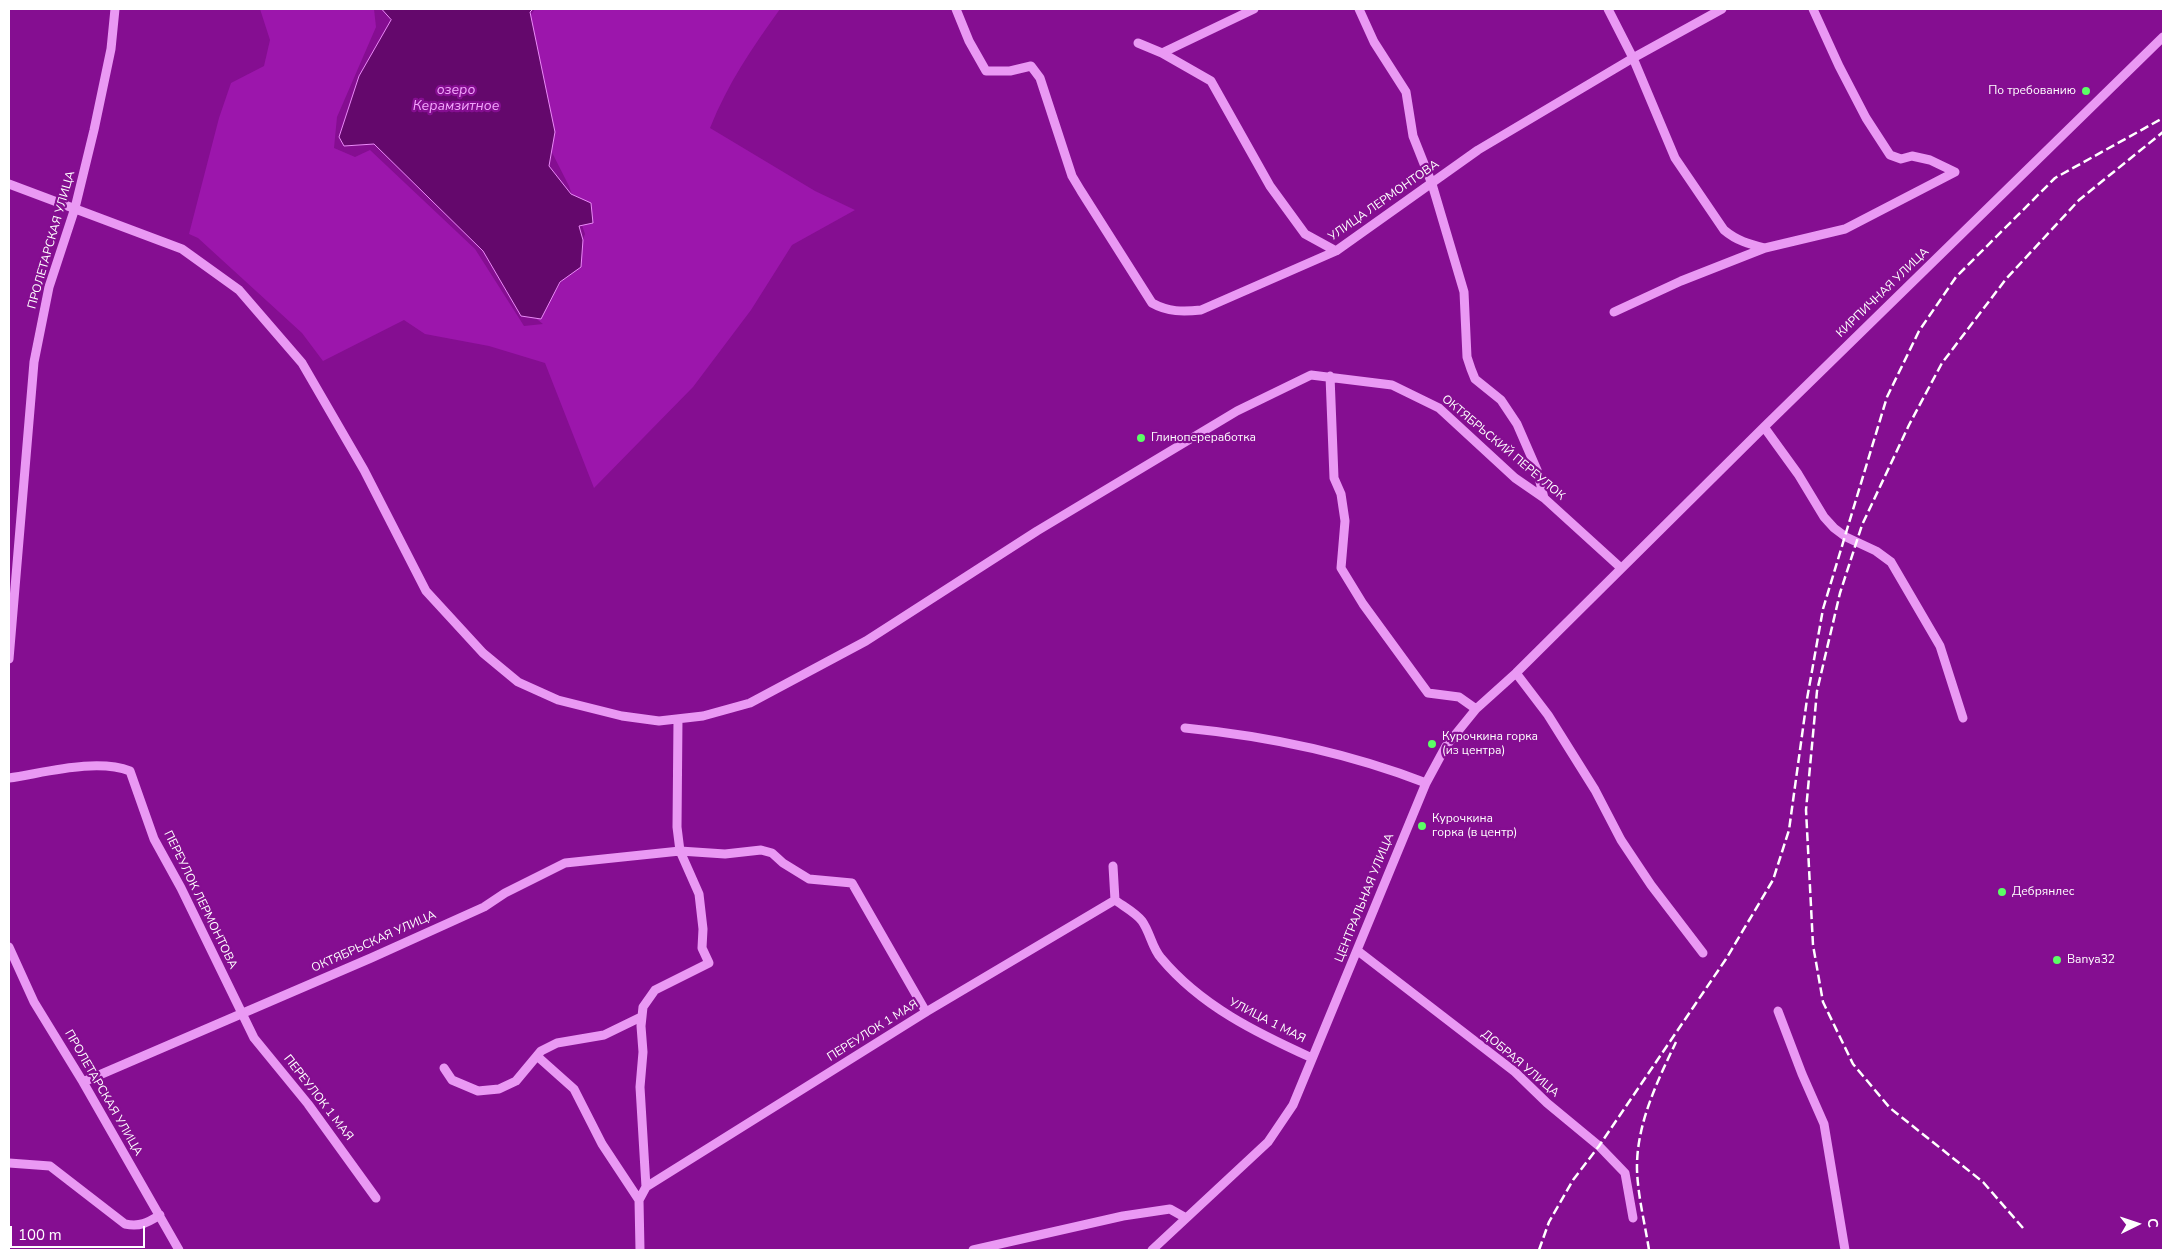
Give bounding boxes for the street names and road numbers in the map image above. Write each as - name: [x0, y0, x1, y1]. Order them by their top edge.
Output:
- street label: УЛИЦА ЛЕРМОНТОВА: [1326, 157, 1442, 245]
- street label: ПРОЛЕТАРСКАЯ УЛИЦА: [25, 169, 79, 311]
- street label: КИРПИЧНАЯ УЛИЦА: [1834, 245, 1932, 341]
- street label: ОКТЯБРЬСКИЙ ПЕРЕУЛОК: [1438, 392, 1568, 504]
- street label: ПЕРЕУЛОК ЛЕРМОНТОВА: [160, 829, 240, 971]
- street label: ЦЕНТРАЛЬНАЯ УЛИЦА: [1333, 831, 1397, 965]
- street label: ОКТЯБРЬСКАЯ УЛИЦА: [310, 908, 438, 976]
- street label: УЛИЦА 1 МАЯ: [1226, 995, 1308, 1047]
- street label: ПЕРЕУЛОК 1 МАЯ: [825, 997, 921, 1065]
- street label: ПРОЛЕТАРСКАЯ УЛИЦА: [61, 1027, 145, 1159]
- street label: ДОБРАЯ УЛИЦА: [1478, 1027, 1562, 1101]
- street label: ПЕРЕУЛОК 1 МАЯ: [280, 1052, 356, 1144]

